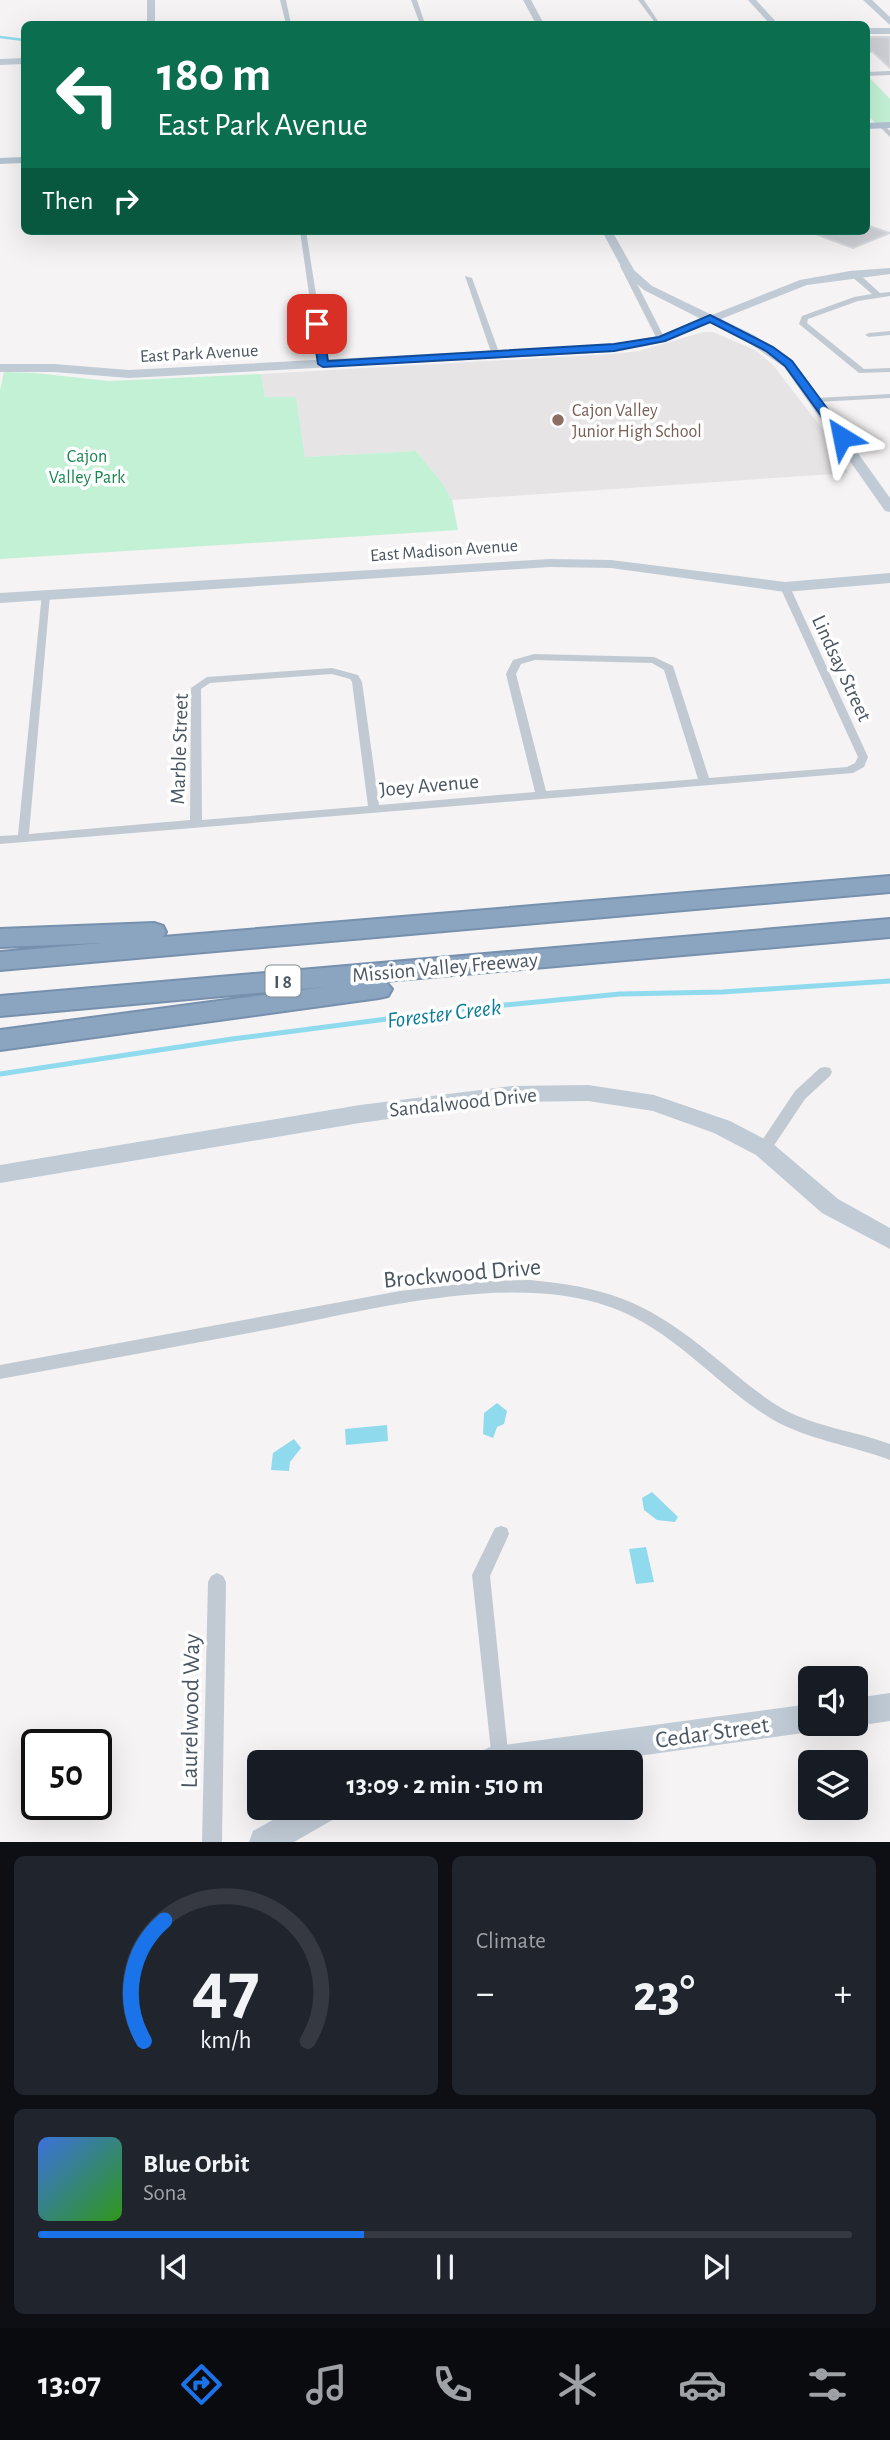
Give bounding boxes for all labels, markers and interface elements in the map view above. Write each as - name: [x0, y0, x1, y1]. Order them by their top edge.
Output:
- icon: left: [42, 49, 133, 140]
- text: 180 m: [157, 51, 271, 100]
- text: East Park Avenue: [157, 109, 368, 141]
- icon: right: [107, 182, 145, 220]
- text: Then: [42, 188, 93, 214]
- pin: [287, 294, 347, 354]
- icon: arrive: [298, 305, 336, 343]
- street label: East Park Avenue: [139, 342, 259, 366]
- position arrow: [805, 400, 879, 474]
- place label: Cajon Valley Junior High School: [572, 402, 702, 441]
- marker: Cajon Valley Junior High School: [550, 412, 566, 428]
- park label: Cajon Valley Park: [49, 448, 126, 487]
- street label: East Madison Avenue: [370, 537, 519, 565]
- street label: Lindsay Street: [808, 612, 875, 725]
- street label: Marble Street: [167, 693, 192, 805]
- street label: Joey Avenue: [378, 771, 480, 800]
- street label: Mission Valley Freeway: [351, 949, 539, 986]
- road number: I 8: [266, 965, 300, 996]
- water label: Forester Creek: [386, 996, 503, 1033]
- street label: Sandalwood Drive: [388, 1084, 538, 1121]
- street label: Brockwood Drive: [382, 1255, 542, 1293]
- street label: Laurelwood Way: [178, 1633, 204, 1789]
- map controls: [798, 1666, 868, 1820]
- button: sound: [798, 1666, 868, 1736]
- street label: Cedar Street: [654, 1713, 771, 1753]
- speed limit sign: 50: [21, 1729, 112, 1820]
- button: layers: [798, 1750, 868, 1820]
- text: 13:09 · 2 min · 510 m: [347, 1772, 543, 1798]
- text: Climate: [476, 1930, 546, 1953]
- text: 47: [192, 1954, 260, 2027]
- text: 23°: [633, 1968, 695, 2020]
- text: −: [476, 1975, 494, 2013]
- text: +: [834, 1975, 852, 2013]
- text: km/h: [200, 2028, 252, 2053]
- text: Blue Orbit: [143, 2151, 249, 2177]
- text: Sona: [143, 2182, 187, 2205]
- icon: previous: [155, 2248, 193, 2286]
- icon: pause: [426, 2248, 464, 2286]
- icon: next: [697, 2248, 735, 2286]
- icon: directions: [177, 2360, 226, 2409]
- icon: music: [302, 2360, 351, 2409]
- icon: phone: [428, 2360, 477, 2409]
- icon: climate: [553, 2360, 602, 2409]
- icon: car: [678, 2360, 727, 2409]
- icon: filters: [803, 2360, 852, 2409]
- text: 13:07: [38, 2368, 101, 2400]

